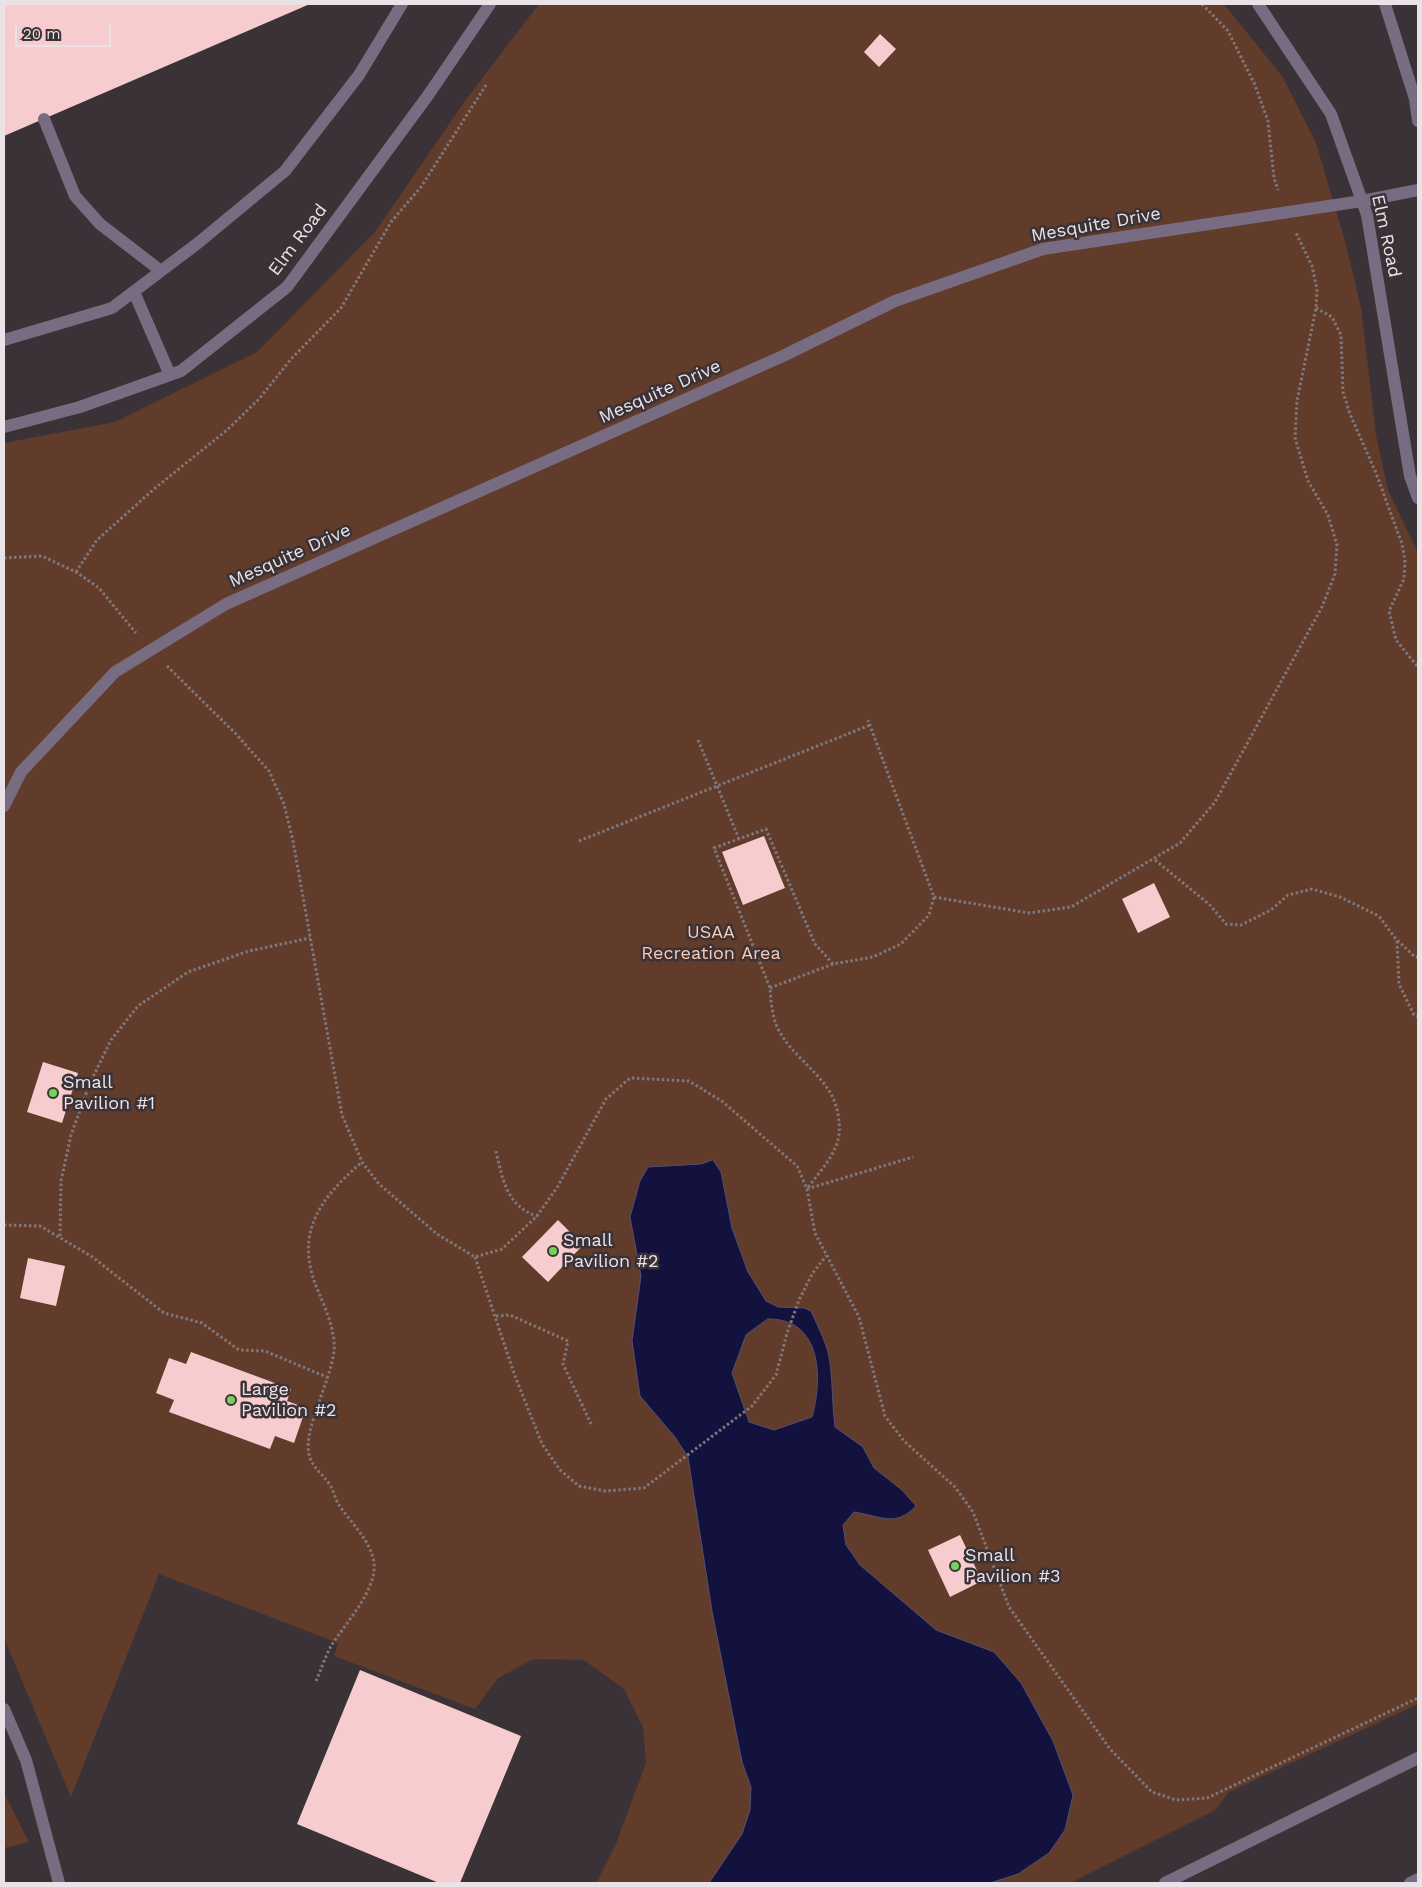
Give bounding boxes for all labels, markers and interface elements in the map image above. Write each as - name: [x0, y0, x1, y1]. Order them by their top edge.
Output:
- scale bar: [18, 15, 114, 47]
- text: 20 m: [23, 25, 61, 43]
- street label: Elm Road: [1367, 193, 1405, 279]
- street label: Elm Road: [264, 200, 332, 280]
- street label: Mesquite Drive: [1030, 203, 1162, 247]
- street label: Mesquite Drive: [596, 355, 724, 429]
- street label: Mesquite Drive: [226, 519, 354, 593]
- park label: USAA Recreation Area: [641, 922, 781, 964]
- place label: Small Pavilion #1: [63, 1072, 155, 1114]
- marker: Small Pavilion #1: [47, 1087, 59, 1099]
- place label: Small Pavilion #2: [563, 1230, 658, 1272]
- marker: Small Pavilion #2: [547, 1245, 559, 1257]
- place label: Large Pavilion #2: [241, 1379, 336, 1422]
- marker: Large Pavilion #2: [225, 1394, 237, 1406]
- place label: Small Pavilion #3: [965, 1545, 1060, 1588]
- marker: Small Pavilion #3: [949, 1560, 961, 1572]

